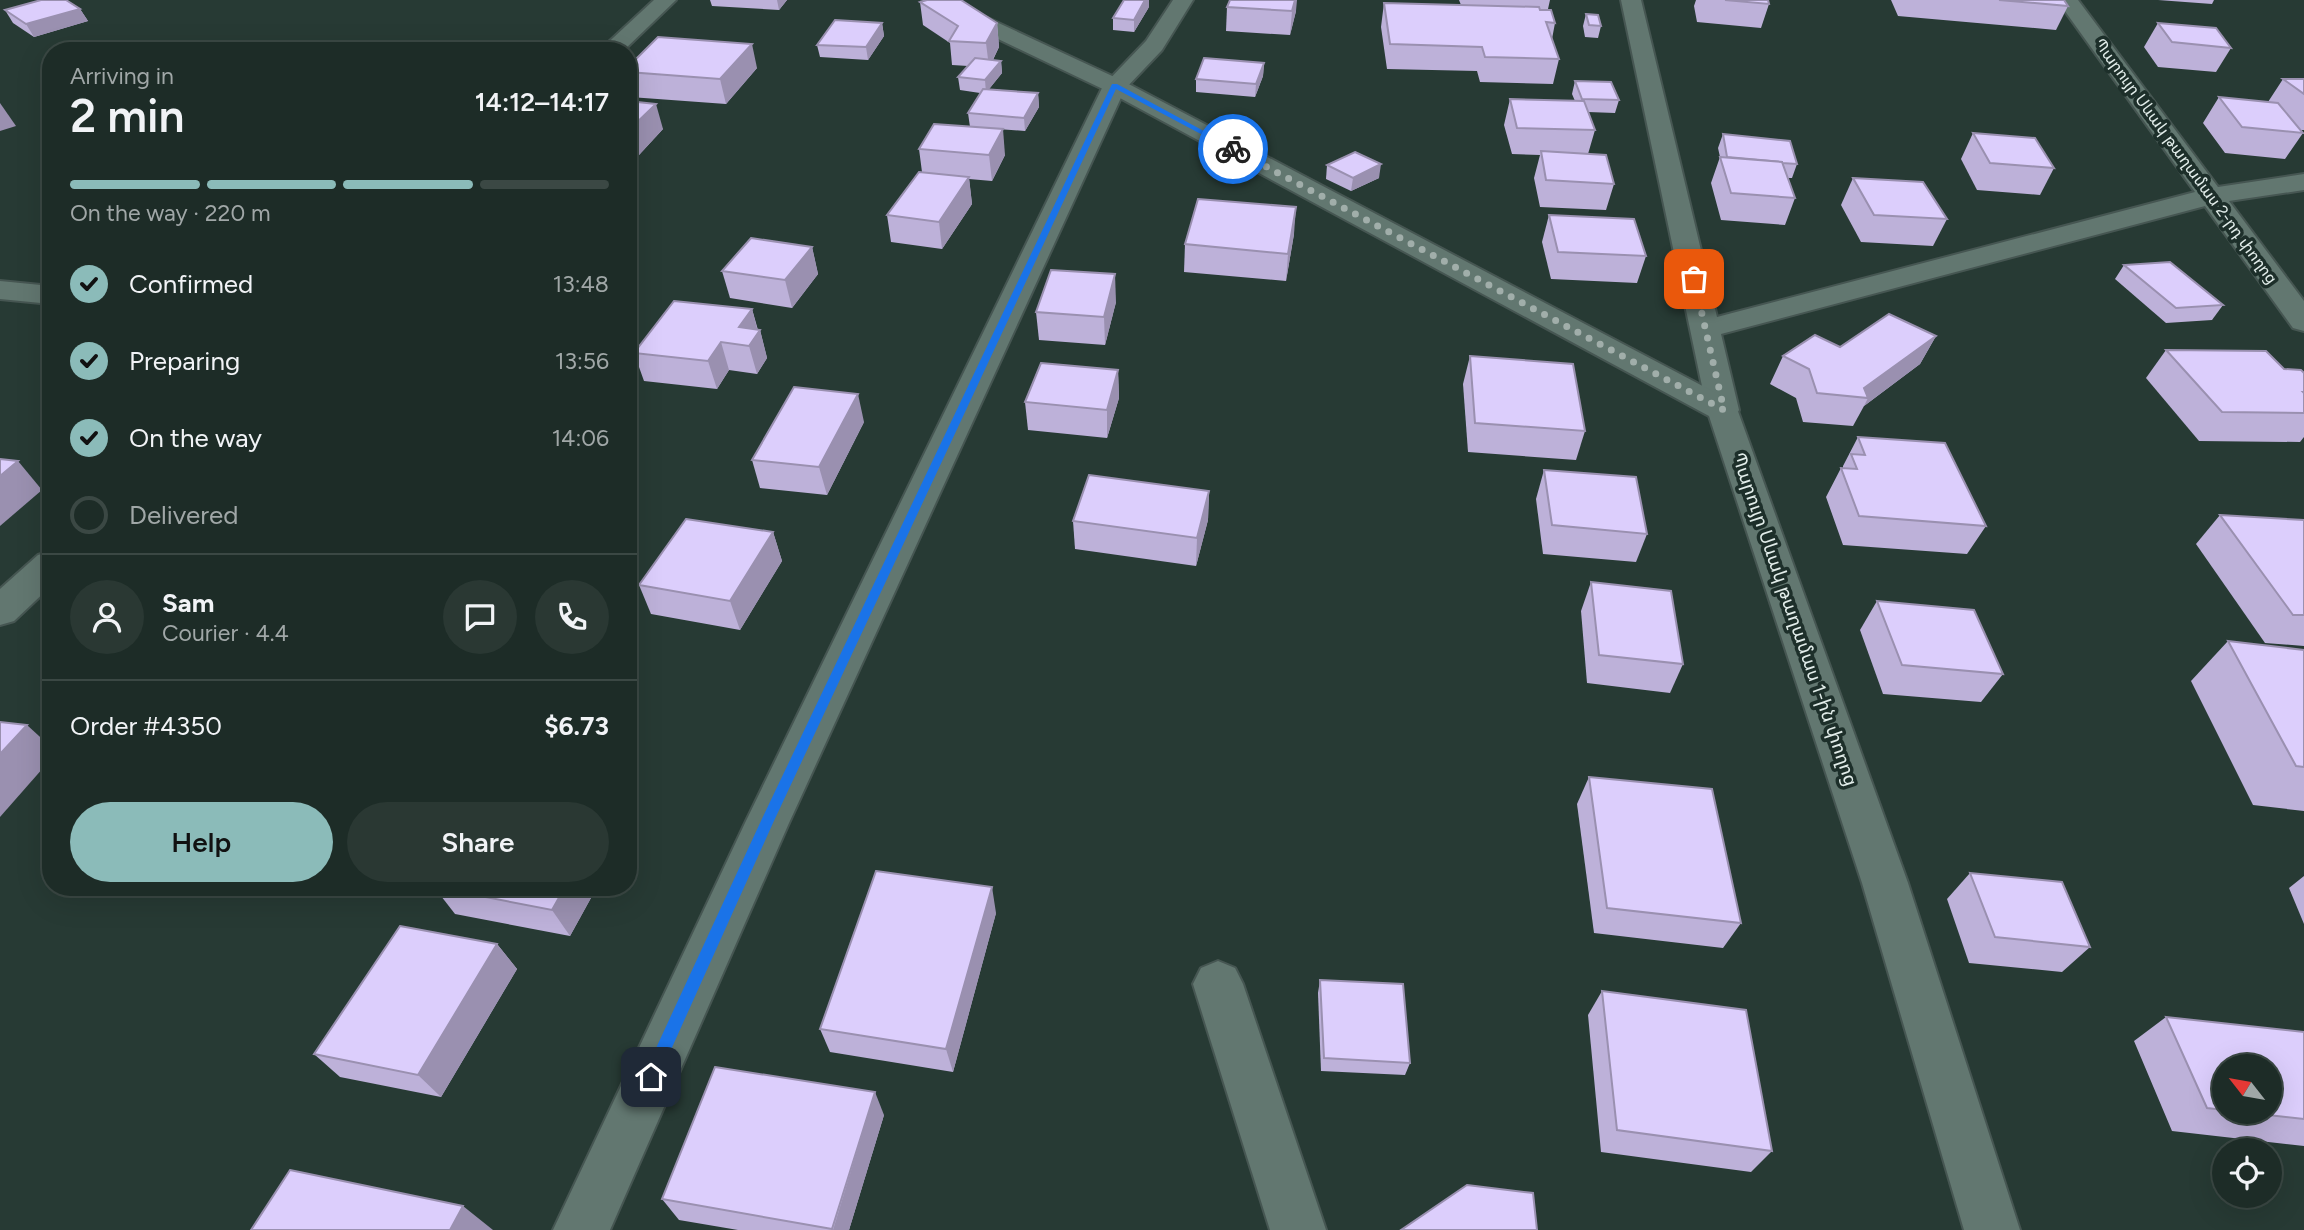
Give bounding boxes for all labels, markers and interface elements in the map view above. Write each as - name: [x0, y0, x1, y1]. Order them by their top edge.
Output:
- street label: Պարույր Սևակ թաղամաս 2-րդ փողոց: [2090, 35, 2282, 287]
- text: Arriving in: [70, 62, 174, 90]
- text: 14:12–14:17: [475, 86, 609, 118]
- text: 2 min: [70, 88, 185, 144]
- courier: [1198, 114, 1268, 184]
- icon: bike: [1214, 130, 1252, 168]
- text: On the way · 220 m: [70, 199, 270, 227]
- pin: [1664, 249, 1724, 309]
- icon: bag: [1675, 260, 1713, 298]
- icon: check: [70, 265, 108, 303]
- text: Confirmed: [129, 268, 253, 300]
- text: 13:48: [553, 270, 609, 298]
- icon: check: [70, 342, 108, 380]
- text: Preparing: [129, 345, 240, 377]
- text: 13:56: [555, 347, 609, 375]
- icon: check: [70, 419, 108, 457]
- text: On the way: [129, 422, 262, 454]
- text: 14:06: [552, 424, 609, 452]
- street label: Պարույր Սևակ թաղամաս 1-ին փողոց: [1727, 449, 1863, 789]
- text: Delivered: [129, 499, 238, 531]
- button: person: [70, 580, 144, 654]
- button: chat: [443, 580, 517, 654]
- button: phone: [535, 580, 609, 654]
- text: Sam: [162, 587, 214, 619]
- text: Courier · 4.4: [162, 619, 289, 647]
- text: Order #4350: [70, 710, 222, 742]
- text: $6.73: [544, 710, 609, 742]
- button: Help: [70, 802, 333, 882]
- button: Share: [347, 802, 609, 882]
- pin: [621, 1047, 681, 1107]
- north arrow: [2212, 1054, 2282, 1124]
- map controls: [2212, 1054, 2282, 1208]
- icon: home: [632, 1058, 670, 1096]
- button: locate: [2212, 1138, 2282, 1208]

